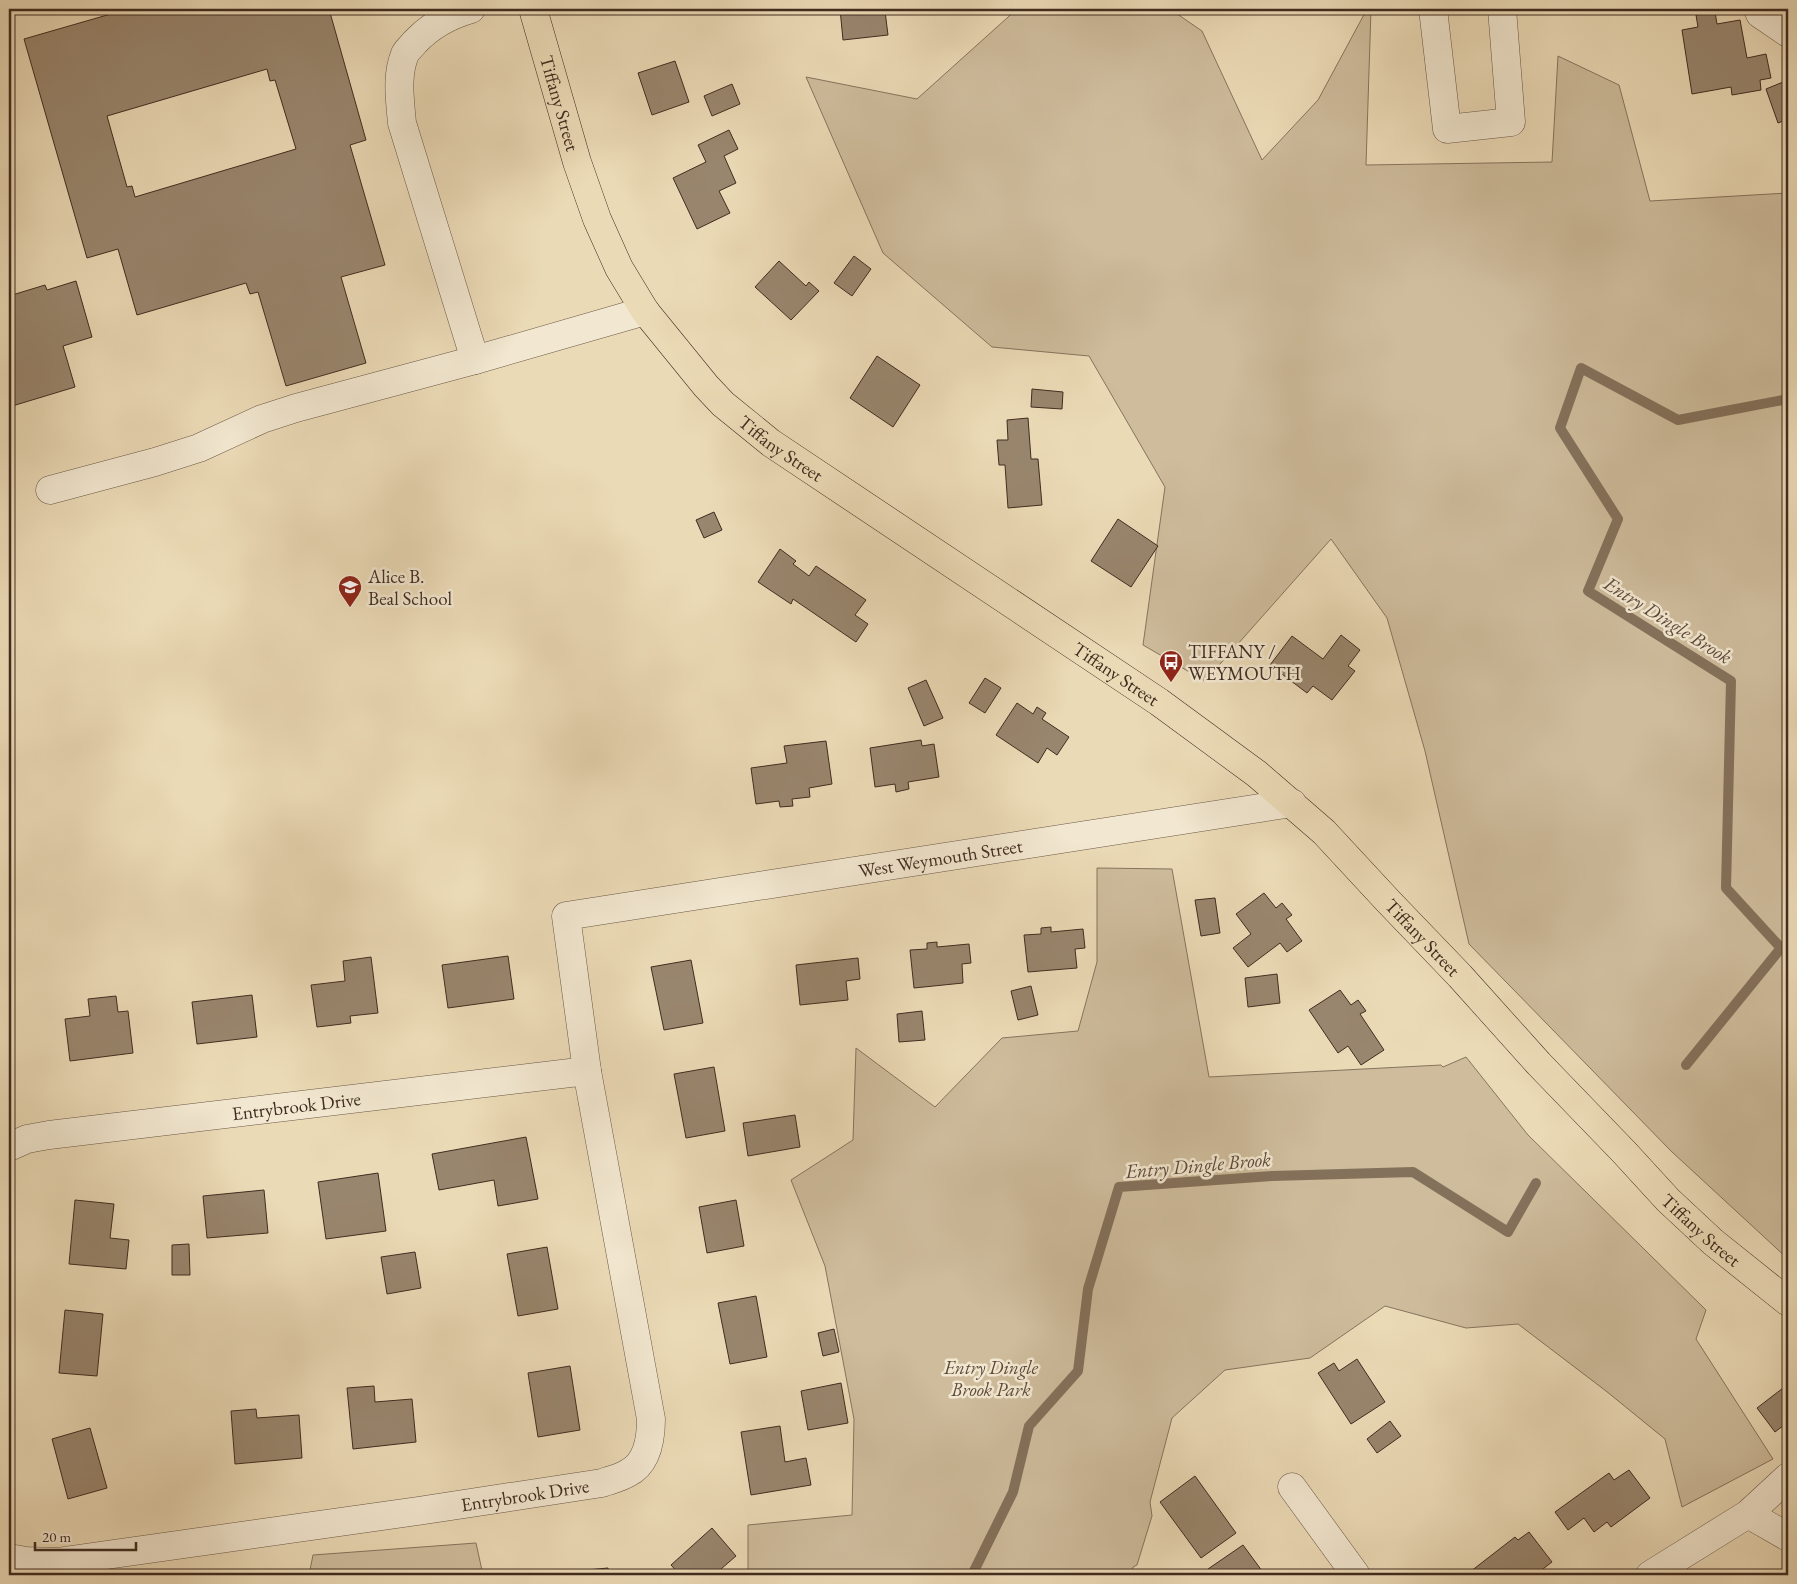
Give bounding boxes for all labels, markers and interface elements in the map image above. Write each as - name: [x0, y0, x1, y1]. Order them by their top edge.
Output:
- street label: Tiffany Street: [534, 52, 585, 154]
- street label: Tiffany Street: [733, 410, 828, 487]
- place label: Alice B. Beal School: [367, 564, 452, 611]
- water label: Entry Dingle Brook: [1598, 570, 1737, 670]
- school or university icon: Alice B. Beal School: [337, 574, 363, 608]
- street label: Tiffany Street: [1068, 636, 1164, 712]
- place label: TIFFANY / WEYMOUTH: [1188, 639, 1301, 686]
- bus stop icon: TIFFANY / WEYMOUTH: [1158, 649, 1184, 683]
- street label: West Weymouth Street: [857, 833, 1024, 883]
- street label: Tiffany Street: [1379, 893, 1466, 982]
- street label: Entrybrook Drive: [231, 1086, 362, 1126]
- water label: Entry Dingle Brook: [1123, 1146, 1272, 1184]
- street label: Tiffany Street: [1656, 1188, 1746, 1272]
- park label: Entry Dingle Brook Park: [943, 1355, 1039, 1402]
- street label: Entrybrook Drive: [459, 1473, 591, 1517]
- scale bar: [35, 1519, 136, 1551]
- text: 20 m: [42, 1527, 71, 1546]

